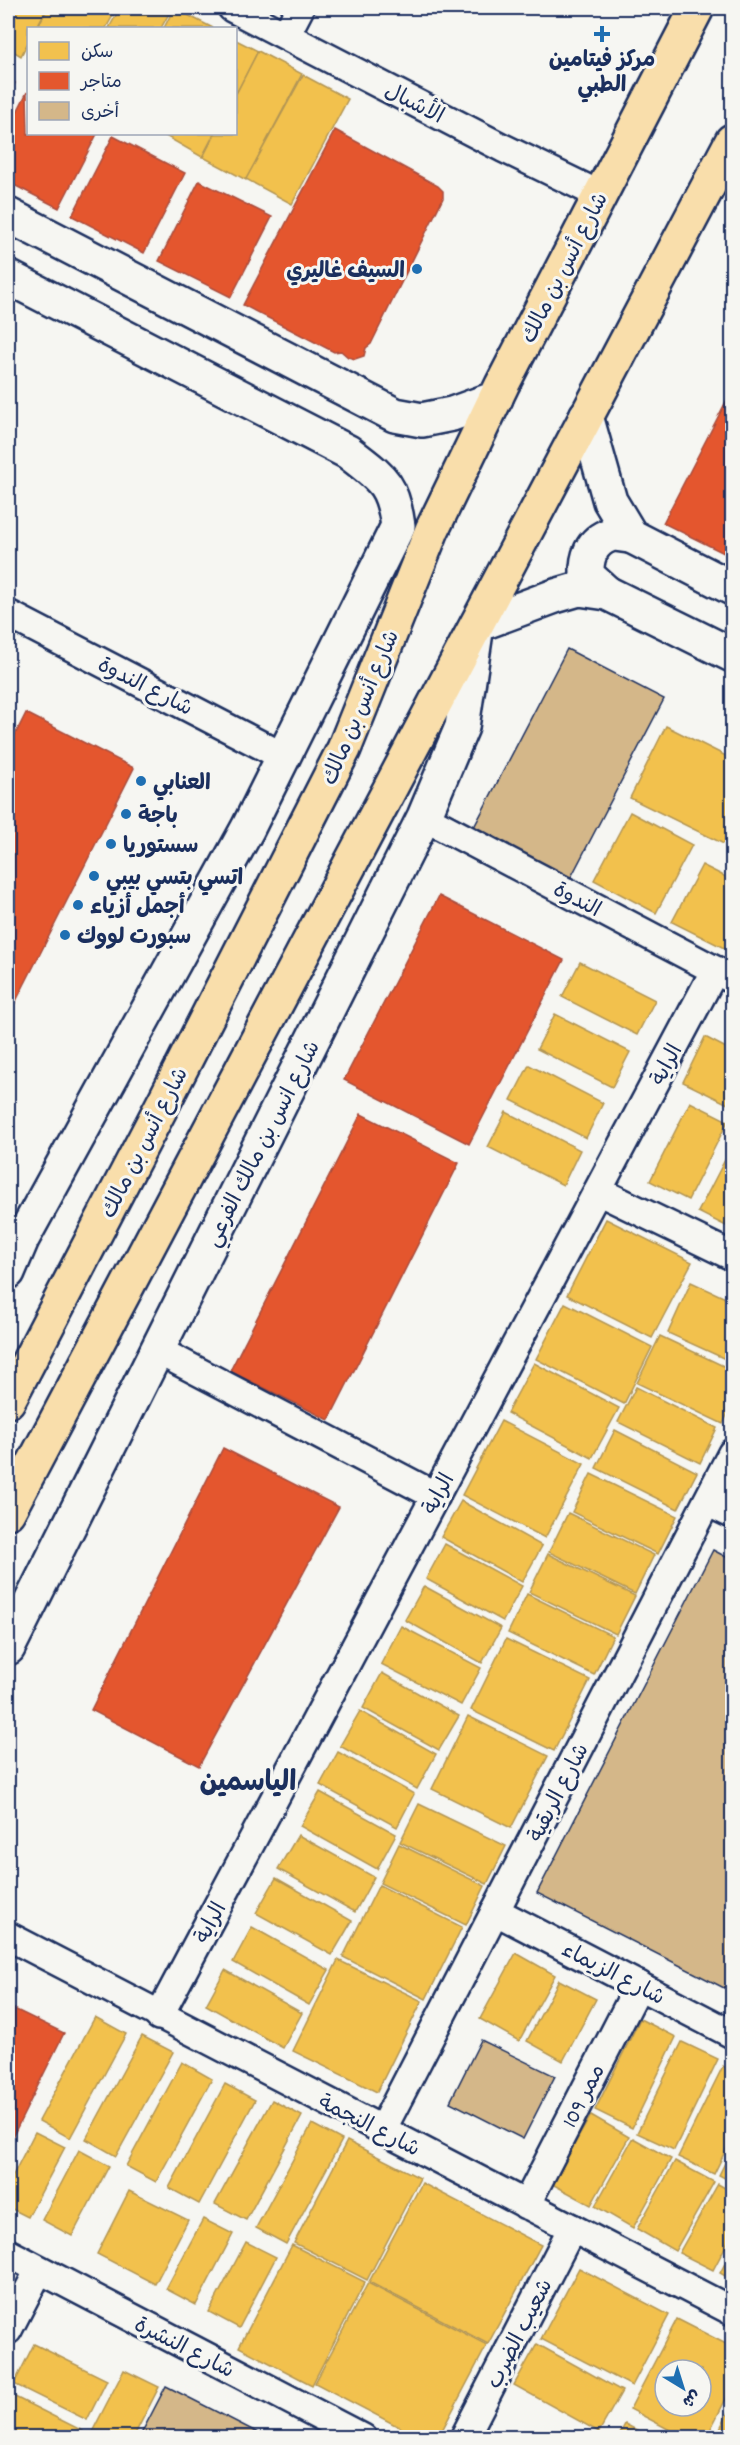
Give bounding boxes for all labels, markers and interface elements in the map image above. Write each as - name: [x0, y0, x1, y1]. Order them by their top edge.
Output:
- marker: مركز فيتامين الطبي: [593, 25, 611, 43]
- legend: [27, 27, 237, 135]
- text: سكن: [81, 41, 113, 66]
- place label: مركز فيتامين الطبي: [549, 46, 655, 103]
- text: متاجر: [79, 71, 122, 96]
- street label: الأشبال: [378, 74, 450, 133]
- text: أخرى: [81, 101, 119, 126]
- street label: شارع أنس بن مالك: [514, 187, 618, 349]
- place label: السيف غاليري: [286, 257, 405, 288]
- marker: السيف غاليري: [410, 262, 424, 276]
- street label: شارع أنس بن مالك: [315, 626, 409, 791]
- street label: شارع الندوة: [91, 651, 197, 725]
- place label: العنابي: [153, 769, 211, 801]
- marker: العنابي: [134, 774, 148, 788]
- place label: باجة: [138, 802, 178, 833]
- marker: باجة: [119, 807, 133, 821]
- place label: سستوريا: [123, 832, 199, 863]
- marker: سستوريا: [104, 837, 118, 851]
- place label: اتسي بتسي بيبي: [106, 864, 243, 896]
- marker: اتسي بتسي بيبي: [87, 869, 101, 883]
- street label: الندوة: [547, 876, 606, 927]
- place label: أجمل أزياء: [90, 892, 185, 924]
- marker: أجمل أزياء: [71, 898, 85, 912]
- place label: سبورت لووك: [77, 923, 191, 954]
- marker: سبورت لووك: [58, 928, 72, 942]
- street label: شارع انس بن مالك الفرعي: [199, 1036, 331, 1254]
- street label: الراية: [644, 1039, 692, 1092]
- street label: شارع أنس بن مالك: [94, 1062, 198, 1224]
- street label: الراية: [416, 1468, 464, 1521]
- street label: شارع الربقية: [522, 1739, 598, 1848]
- district label: الياسمين: [200, 1765, 296, 1805]
- street label: الراية: [188, 1897, 236, 1950]
- street label: شارع الزيماء: [555, 1936, 670, 2014]
- street label: ممر 109: [556, 2059, 614, 2134]
- street label: شارع النجمة: [312, 2088, 425, 2166]
- street label: شعيب الضرب: [480, 2274, 562, 2395]
- street label: شارع النشرة: [128, 2311, 239, 2388]
- north arrow: [653, 2358, 713, 2418]
- text: ش: [677, 2383, 705, 2412]

